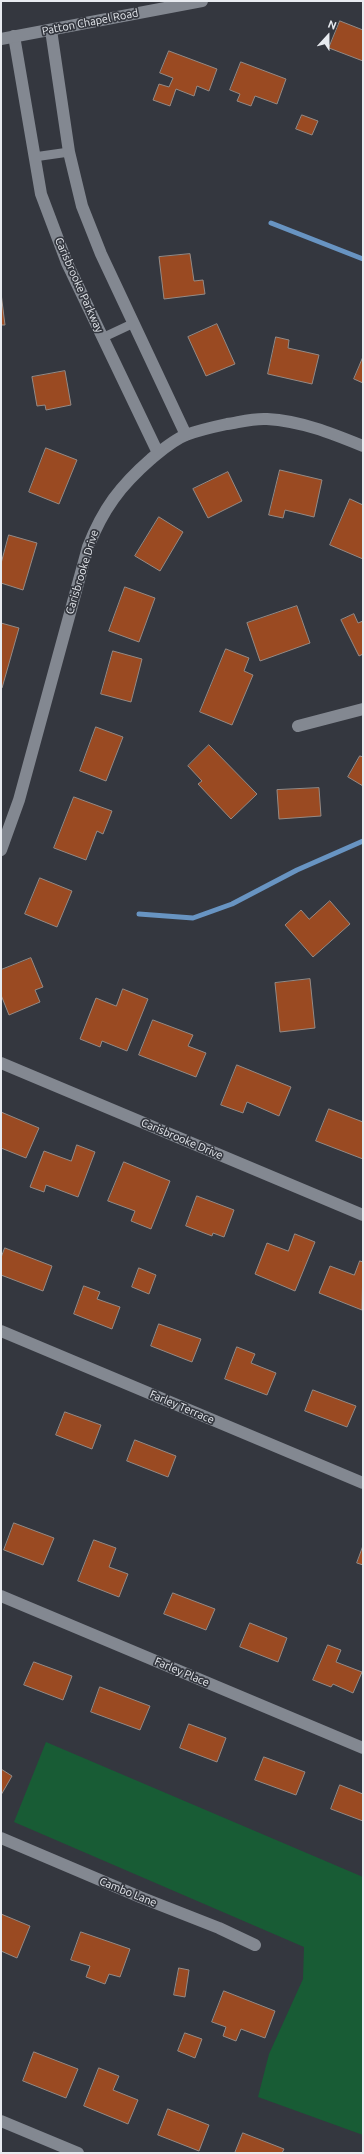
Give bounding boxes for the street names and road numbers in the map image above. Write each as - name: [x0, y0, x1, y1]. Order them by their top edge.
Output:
- street label: Patton Chapel Road: [41, 6, 139, 38]
- street label: Carisbrooke Parkway: [52, 235, 106, 335]
- street label: Carisbrooke Drive: [63, 528, 101, 616]
- street label: Carisbrooke Drive: [139, 1116, 225, 1162]
- street label: Farley Terrace: [148, 1387, 216, 1427]
- street label: Farley Place: [153, 1655, 211, 1689]
- street label: Cambo Lane: [97, 1874, 159, 1910]

